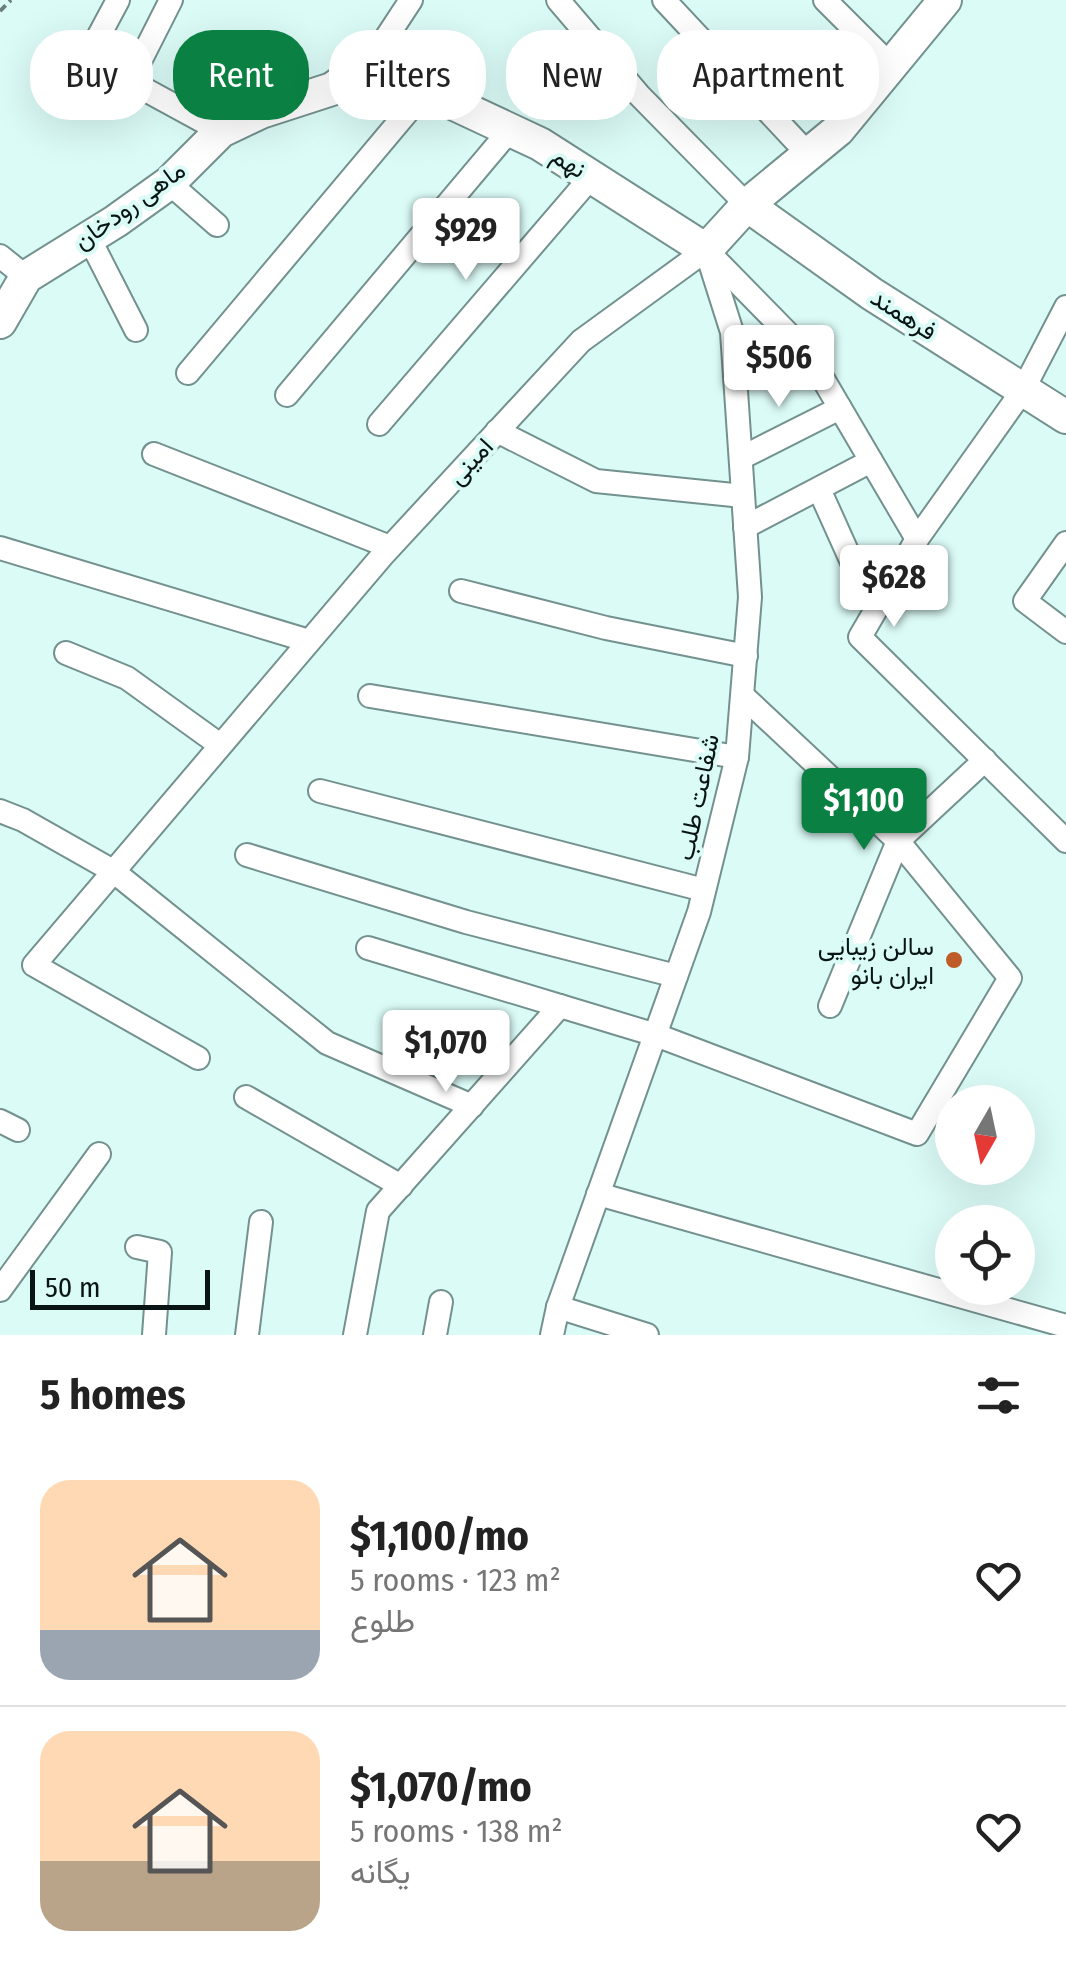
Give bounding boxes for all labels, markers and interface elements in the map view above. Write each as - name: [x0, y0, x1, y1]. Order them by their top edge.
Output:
- chip: Buy: [30, 30, 153, 120]
- chip: Rent: [173, 30, 309, 120]
- chip: Filters: [329, 30, 486, 120]
- chip: New: [506, 30, 637, 120]
- chip: Apartment: [657, 30, 879, 120]
- street label: نهم: [545, 141, 591, 186]
- street label: ماهی رودخان: [68, 155, 191, 256]
- pin: $929: [407, 198, 525, 283]
- text: $929: [435, 211, 497, 249]
- street label: فرهمند: [865, 283, 942, 347]
- pin: $506: [720, 325, 838, 410]
- text: $506: [746, 338, 812, 376]
- street label: امینی: [442, 432, 500, 491]
- pin: $628: [835, 545, 953, 630]
- text: $628: [862, 558, 926, 596]
- street label: شفاعت طلب: [670, 731, 726, 863]
- pin: $1,100: [783, 768, 945, 853]
- text: $1,100: [824, 781, 904, 819]
- place label: سالن زیبایی ایران بانو: [818, 932, 934, 991]
- marker: سالن زیبایی ایران بانو: [943, 949, 965, 971]
- pin: $1,070: [365, 1010, 527, 1095]
- text: $1,070: [405, 1023, 487, 1061]
- north arrow: [935, 1085, 1035, 1185]
- map controls: [935, 1085, 1035, 1305]
- button: locate: [935, 1205, 1035, 1305]
- scale bar: [30, 1265, 210, 1310]
- text: 50 m: [45, 1271, 101, 1304]
- icon: filters: [971, 1368, 1026, 1423]
- text: 5 homes: [40, 1370, 186, 1420]
- text: $1,100/mo: [350, 1511, 529, 1561]
- icon: home: [120, 1520, 240, 1640]
- icon: heart: [971, 1553, 1026, 1608]
- text: 5 rooms · 123 m²: [350, 1561, 561, 1599]
- text: طلوع: [350, 1602, 415, 1640]
- text: $1,070/mo: [350, 1762, 532, 1812]
- icon: home: [120, 1771, 240, 1891]
- icon: heart: [971, 1804, 1026, 1859]
- text: 5 rooms · 138 m²: [350, 1812, 563, 1850]
- text: یگانه: [350, 1853, 410, 1891]

